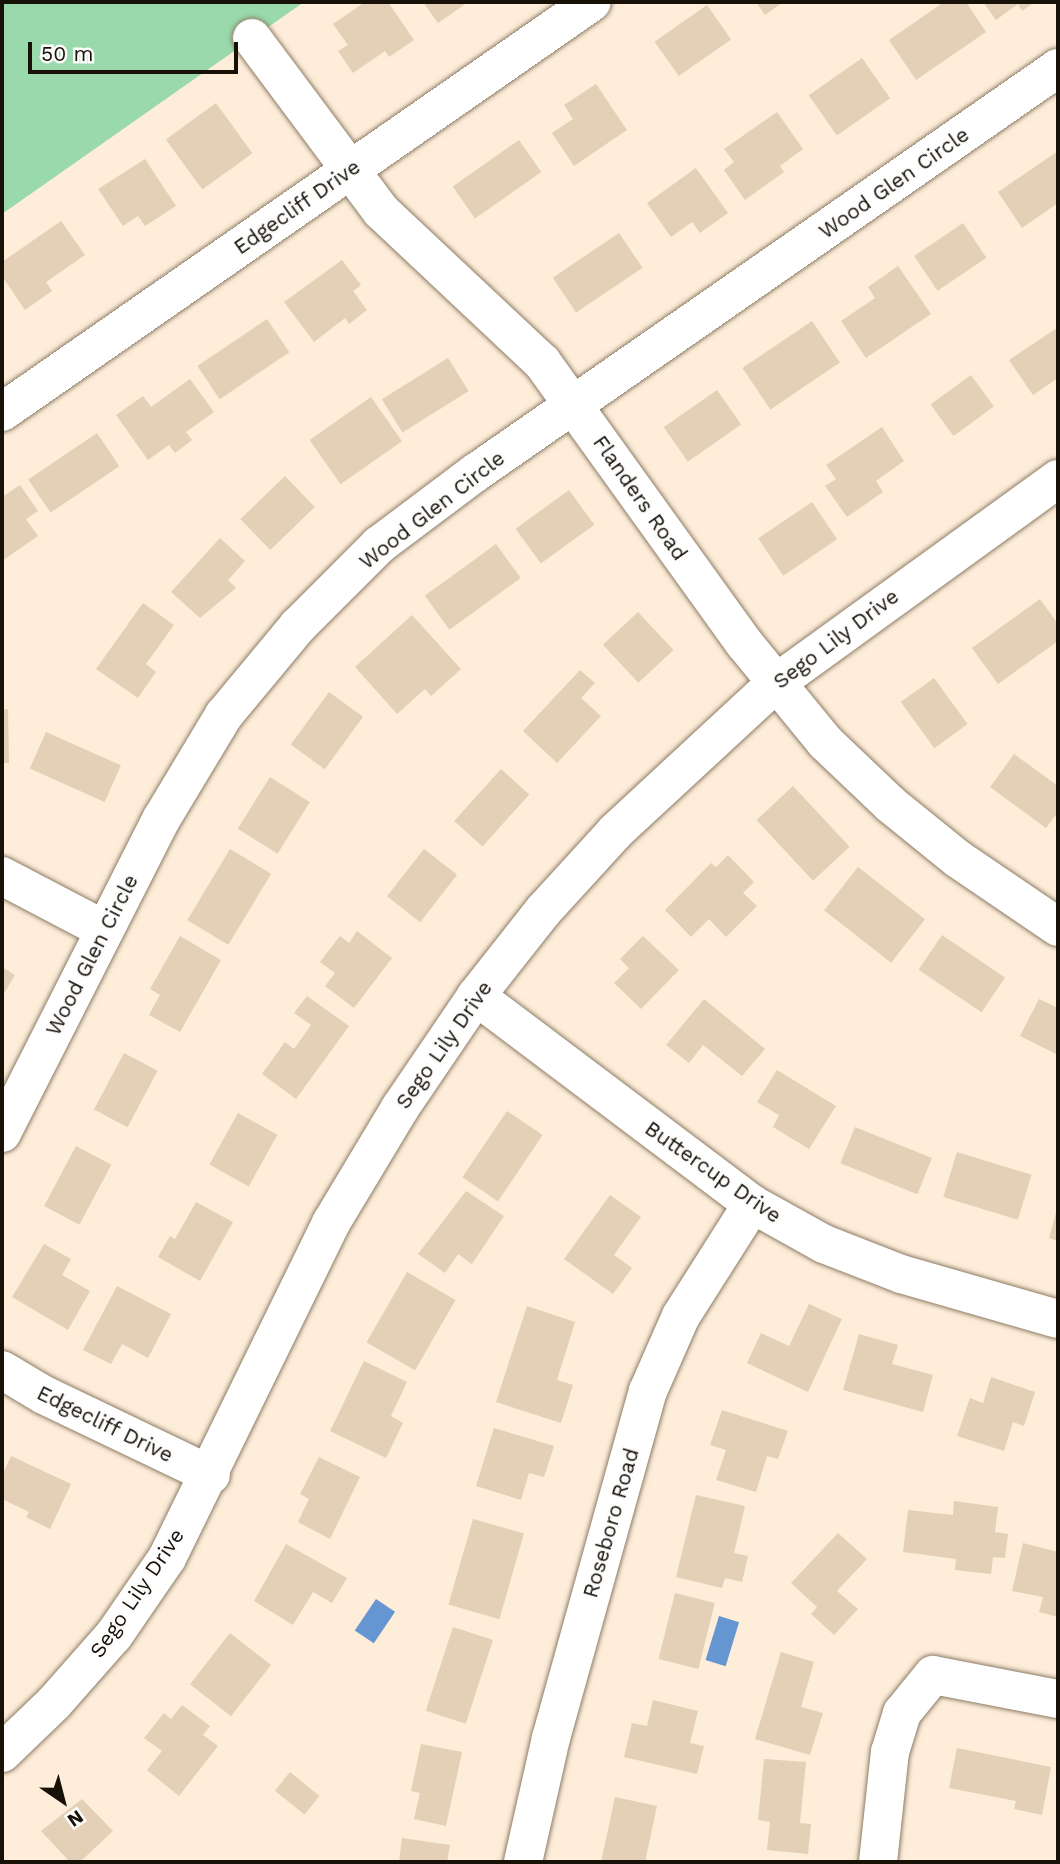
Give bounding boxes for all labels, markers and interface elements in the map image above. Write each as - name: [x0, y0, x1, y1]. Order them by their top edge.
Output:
- scale bar: [32, 28, 242, 72]
- text: 50 m: [41, 41, 93, 66]
- street label: Wood Glen Circle: [814, 122, 974, 244]
- street label: Edgecliff Drive: [229, 154, 365, 260]
- street label: Flanders Road: [588, 431, 692, 565]
- street label: Wood Glen Circle: [354, 445, 510, 575]
- street label: Sego Lily Drive: [768, 584, 904, 694]
- street label: Wood Glen Circle: [40, 870, 144, 1040]
- street label: Sego Lily Drive: [390, 976, 498, 1114]
- street label: Buttercup Drive: [640, 1116, 786, 1228]
- street label: Edgecliff Drive: [32, 1380, 178, 1468]
- street label: Roseboro Road: [578, 1445, 644, 1601]
- street label: Sego Lily Drive: [84, 1523, 190, 1663]
- north arrow: [28, 1766, 98, 1836]
- text: N: [63, 1805, 88, 1832]

